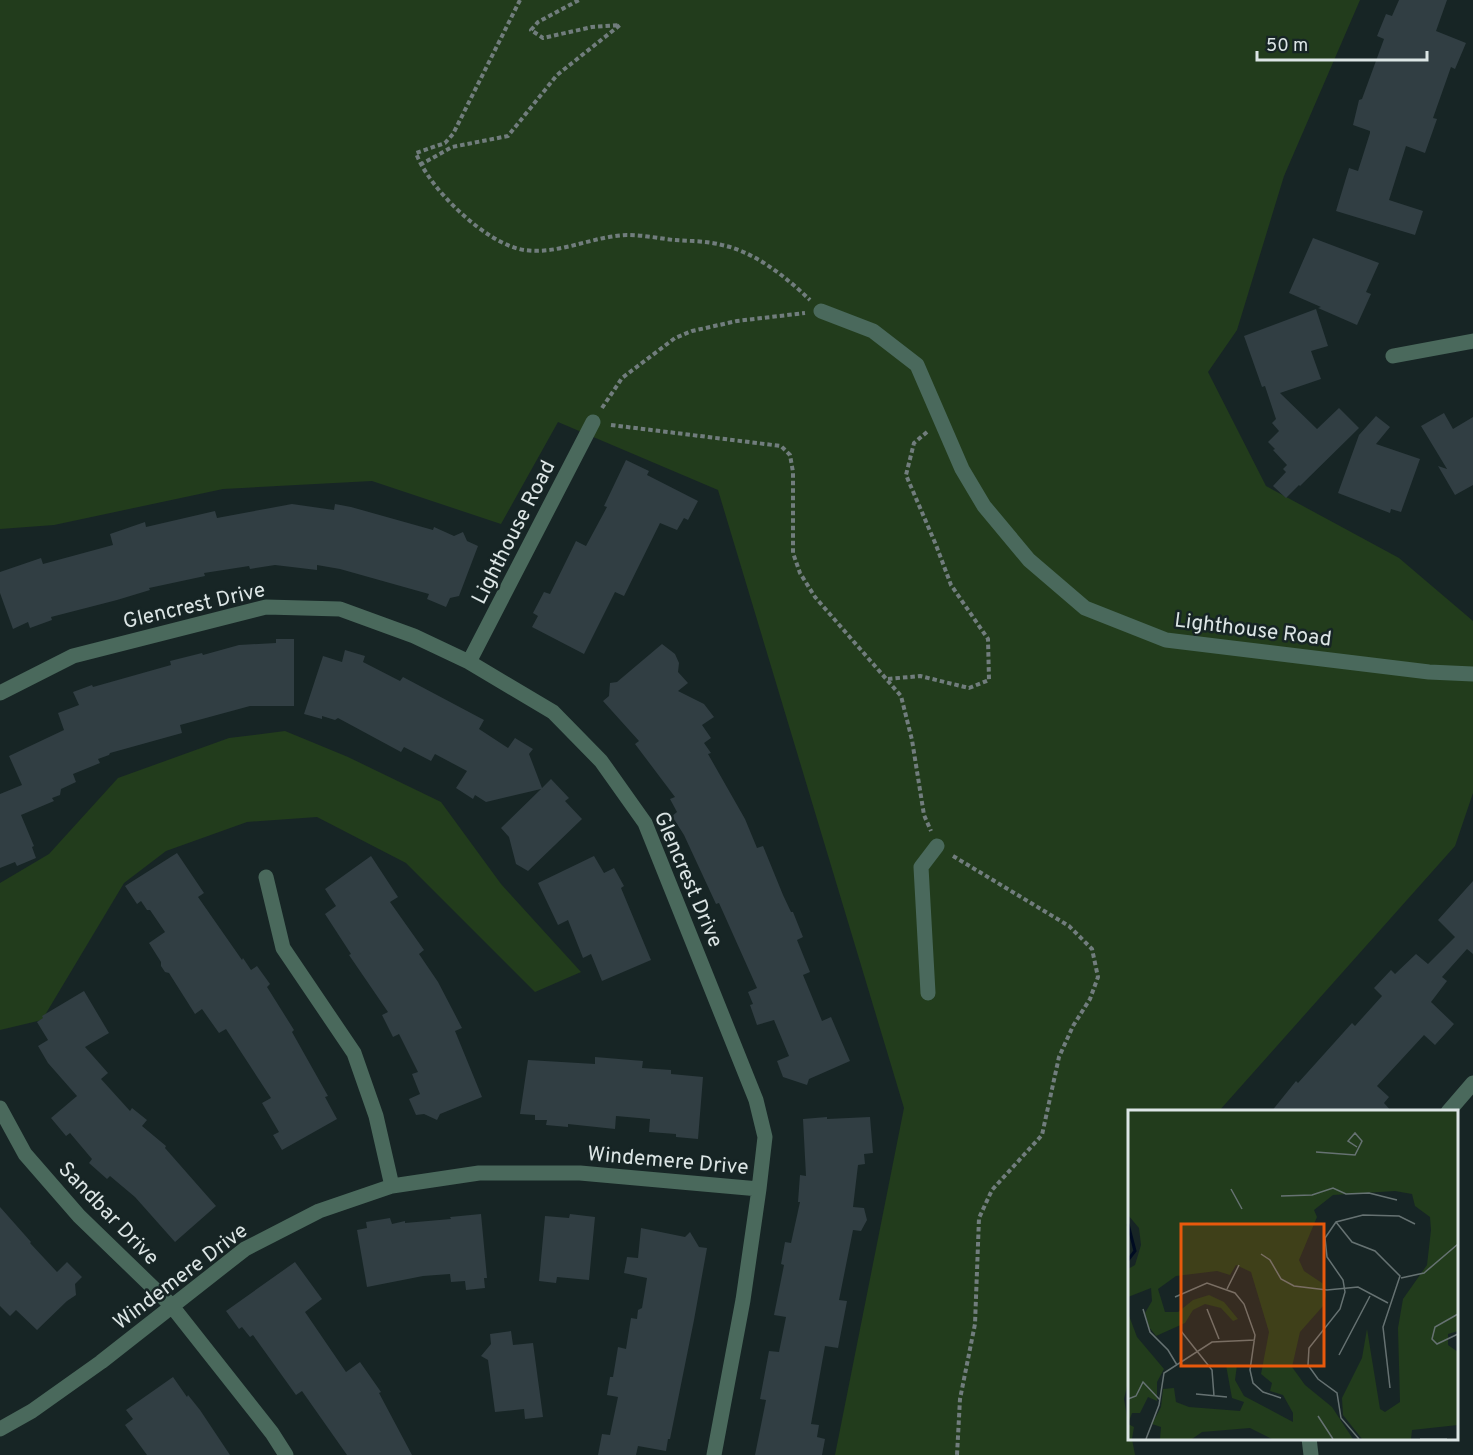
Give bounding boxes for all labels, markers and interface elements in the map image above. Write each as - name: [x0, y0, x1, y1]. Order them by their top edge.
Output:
- scale bar: [1257, 24, 1426, 62]
- text: 50 m: [1266, 35, 1308, 58]
- street label: Lighthouse Road: [466, 456, 562, 609]
- street label: Glencrest Drive: [121, 577, 268, 636]
- street label: Lighthouse Road: [1173, 607, 1333, 654]
- street label: Glencrest Drive: [647, 808, 728, 952]
- inset map: [1128, 1110, 1458, 1440]
- street label: Windemere Drive: [586, 1141, 750, 1182]
- street label: Sandbar Drive: [52, 1156, 164, 1272]
- street label: Windemere Drive: [108, 1218, 254, 1337]

